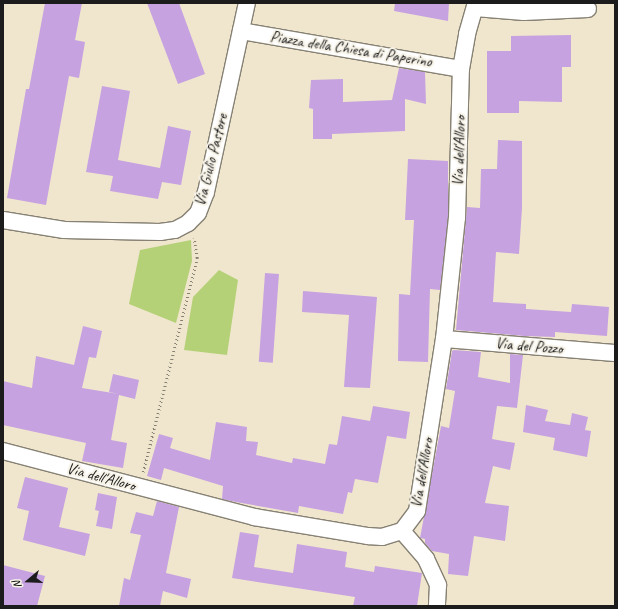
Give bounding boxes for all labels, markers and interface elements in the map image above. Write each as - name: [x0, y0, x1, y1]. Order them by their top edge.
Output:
- street label: Piazza della Chiesa di Paperino: [269, 27, 433, 71]
- street label: Via Giulio Pastore: [190, 112, 232, 208]
- street label: Via dell'Alloro: [448, 115, 470, 187]
- street label: Via del Pozzo: [495, 333, 563, 359]
- street label: Via dell'Alloro: [406, 437, 438, 509]
- street label: Via dell'Alloro: [65, 459, 137, 495]
- north arrow: [8, 561, 48, 601]
- text: N: [9, 579, 24, 590]

